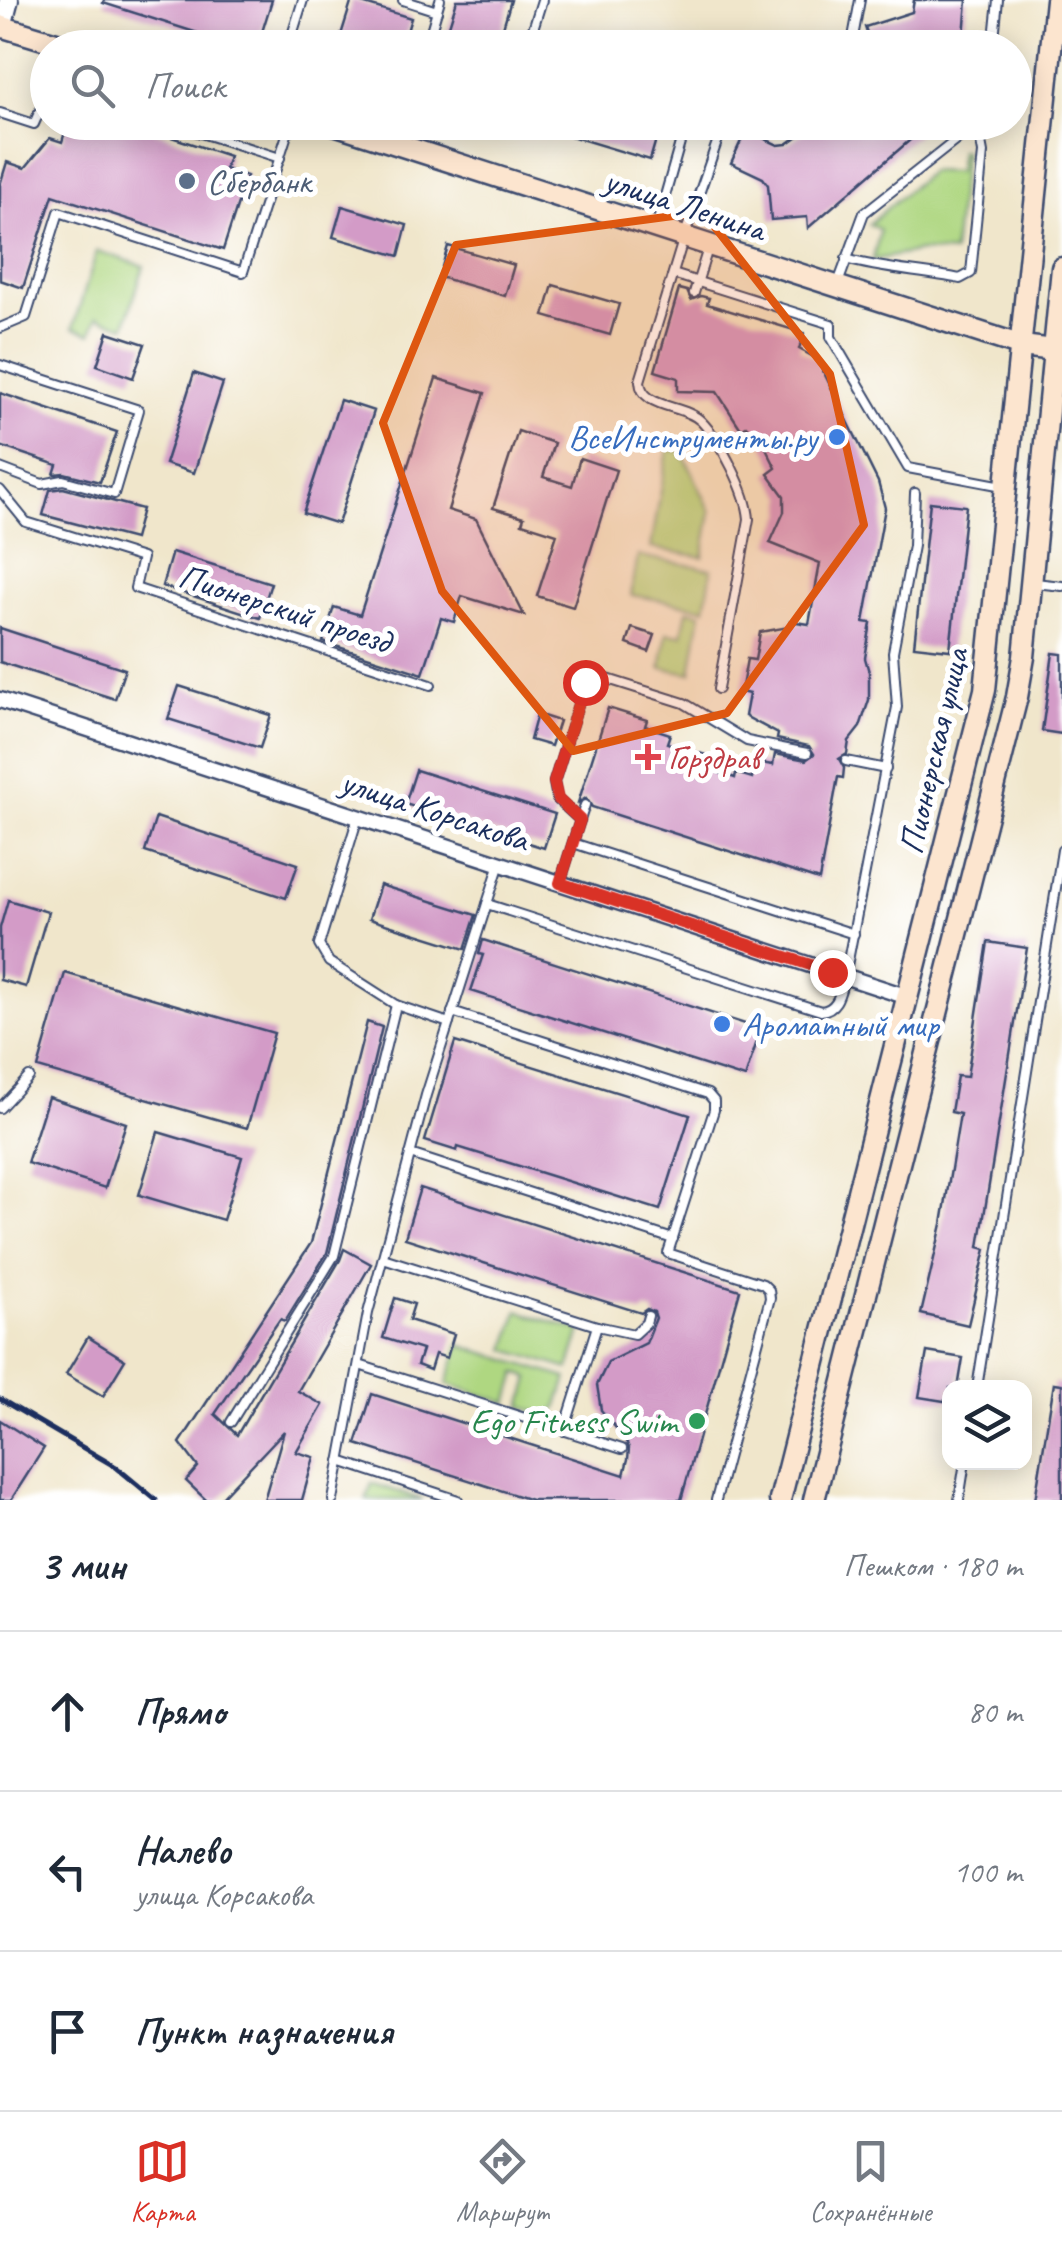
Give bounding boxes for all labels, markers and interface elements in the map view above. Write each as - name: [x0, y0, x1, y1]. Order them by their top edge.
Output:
- search box: [30, 30, 1032, 140]
- icon: search: [65, 58, 120, 113]
- text: Поиск: [145, 62, 225, 109]
- street label: улица Ленина: [597, 157, 773, 252]
- place label: Сбербанк: [207, 159, 314, 204]
- marker: Сбербанк: [176, 170, 198, 192]
- place label: ВсеИнструменты.ру: [568, 415, 820, 460]
- marker: ВсеИнструменты.ру: [826, 426, 848, 448]
- street label: Пионерский проезд: [173, 553, 400, 665]
- street label: Пионерская улица: [888, 642, 979, 858]
- route start: [563, 660, 609, 706]
- place label: Горздрав: [668, 735, 765, 780]
- marker: Горздрав: [637, 746, 659, 768]
- street label: улица Корсакова: [333, 758, 537, 863]
- route end: [810, 950, 856, 996]
- place label: Ароматный мир: [742, 1002, 940, 1047]
- marker: Ароматный мир: [711, 1013, 733, 1035]
- map controls: [942, 1380, 1032, 1470]
- button: layers: [942, 1380, 1032, 1470]
- place label: Ego Fitness Swim: [470, 1399, 680, 1444]
- marker: Ego Fitness Swim: [686, 1410, 708, 1432]
- text: 3 мин: [40, 1539, 125, 1592]
- text: Пешком · 180 m: [843, 1545, 1022, 1586]
- icon: ahead: [40, 1684, 95, 1739]
- text: Прямо: [135, 1688, 225, 1735]
- text: 80 m: [968, 1691, 1022, 1732]
- text: Налево: [135, 1827, 231, 1874]
- icon: left: [40, 1844, 95, 1899]
- text: 100 m: [953, 1851, 1022, 1892]
- text: улица Корсакова: [135, 1874, 313, 1915]
- icon: arrive: [40, 2004, 95, 2059]
- text: Пункт назначения: [135, 2008, 392, 2055]
- tab: Карта: [131, 2134, 195, 2229]
- tab: Маршрут: [456, 2134, 548, 2229]
- tab: Сохранённые: [810, 2134, 931, 2229]

